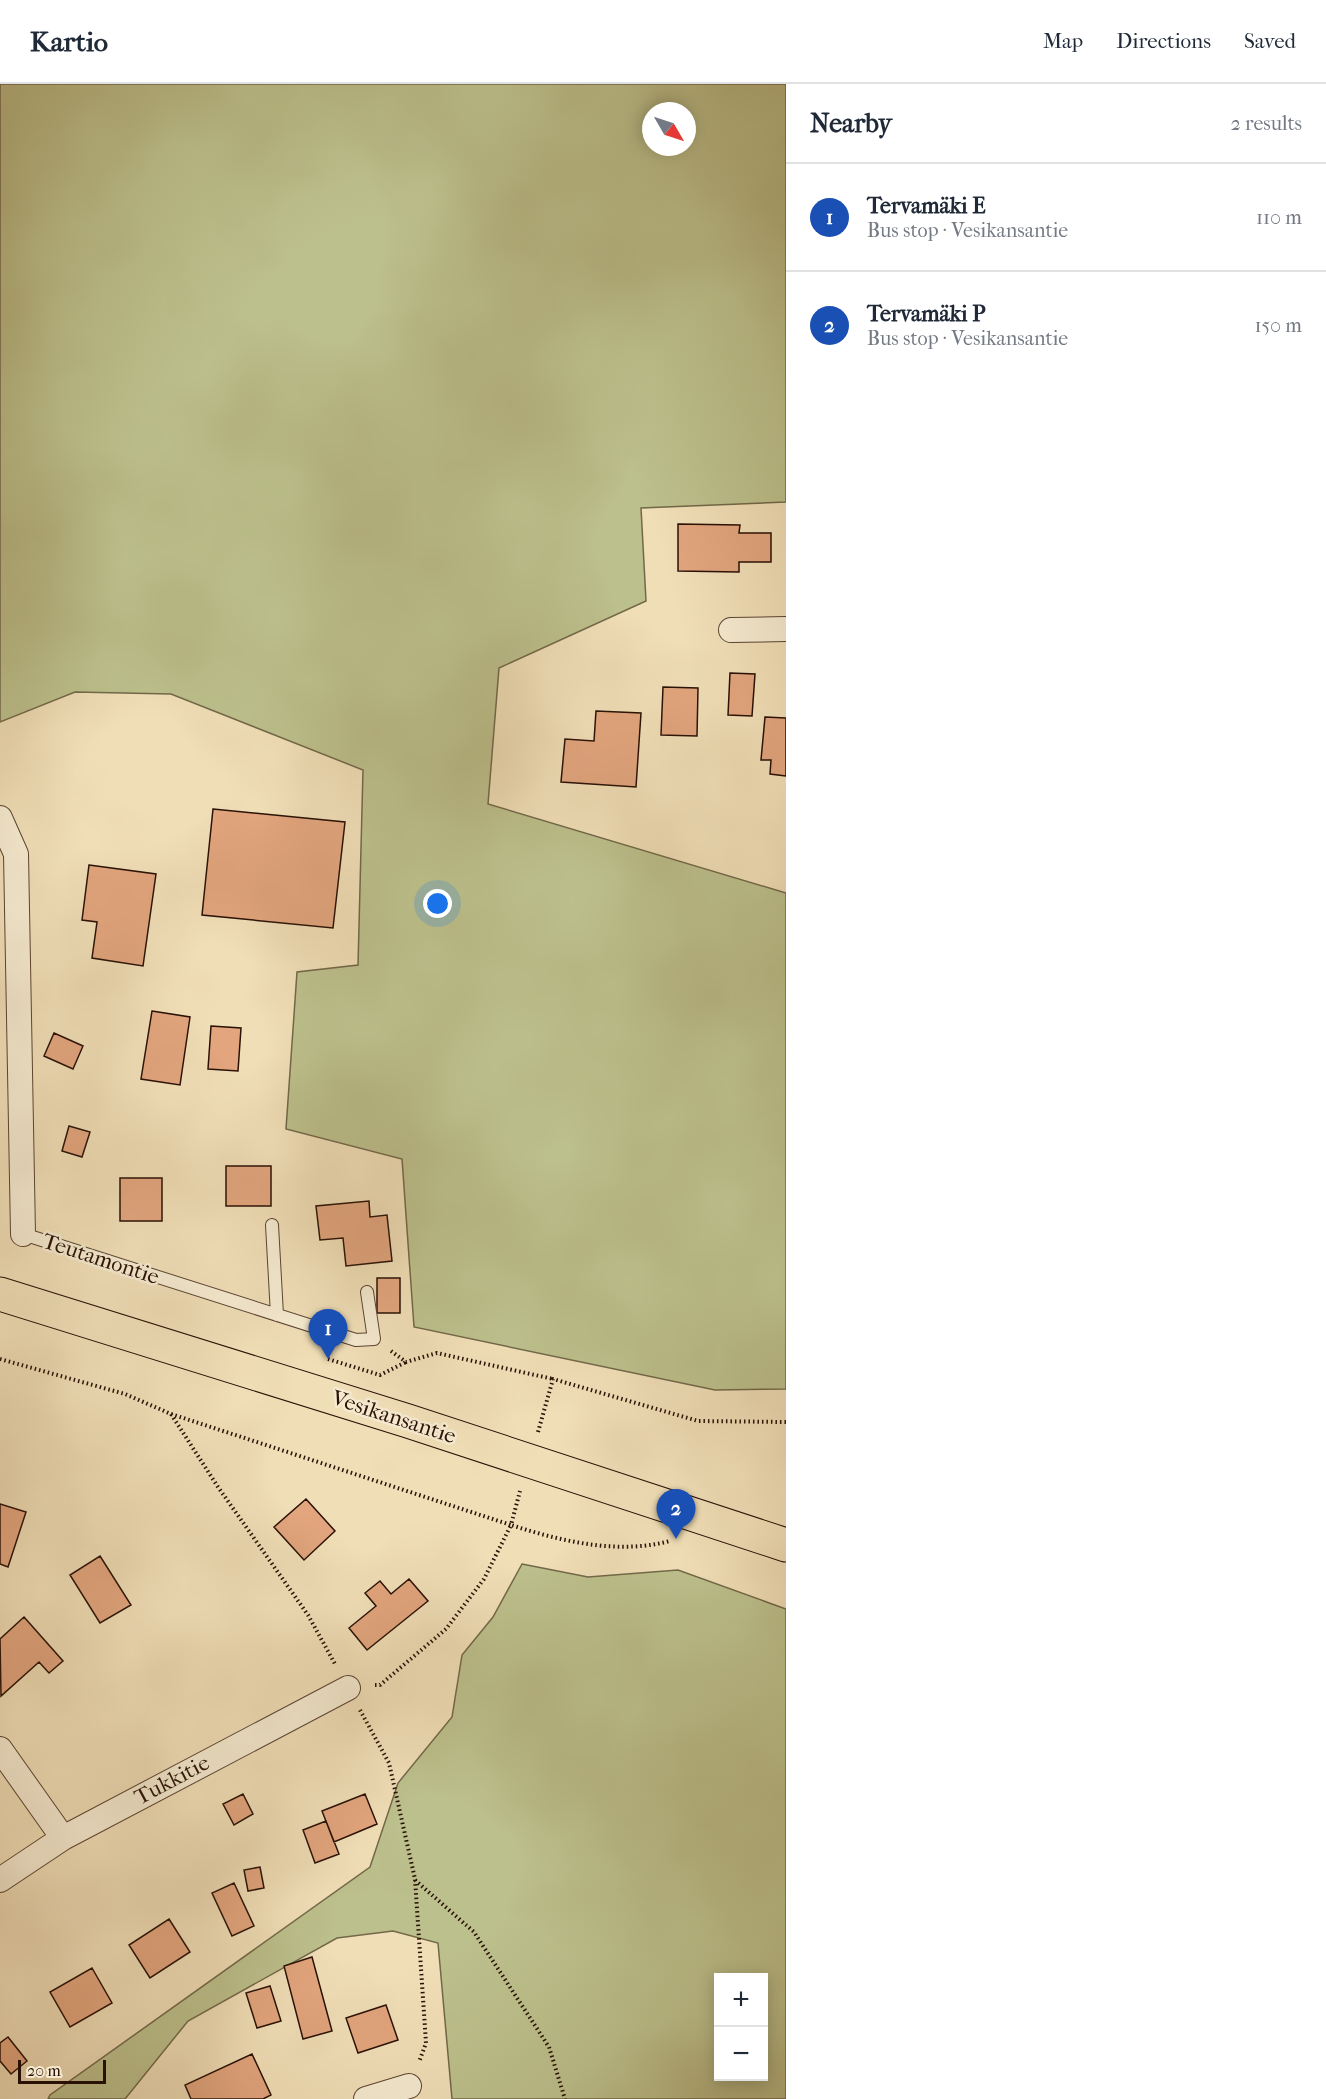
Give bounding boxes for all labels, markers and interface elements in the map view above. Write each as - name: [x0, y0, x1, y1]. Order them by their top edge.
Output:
- text: Kartio: [30, 25, 108, 58]
- text: Map: [1043, 29, 1083, 53]
- text: Directions: [1116, 29, 1211, 53]
- text: Saved: [1244, 29, 1296, 53]
- north arrow: [642, 102, 696, 156]
- text: Nearby: [810, 108, 892, 139]
- text: 2 results: [1231, 112, 1302, 135]
- text: Tervamäki E: [867, 193, 986, 219]
- text: 1: [826, 206, 833, 229]
- text: 110 m: [1256, 206, 1302, 229]
- text: Bus stop · Vesikansantie: [867, 219, 1068, 242]
- text: Tervamäki P: [867, 301, 986, 327]
- text: 2: [824, 314, 835, 337]
- text: 150 m: [1254, 314, 1302, 337]
- text: Bus stop · Vesikansantie: [867, 327, 1068, 350]
- your location: [423, 889, 452, 918]
- street label: Teutamontie: [39, 1228, 163, 1290]
- pin: 1: [308, 1310, 348, 1359]
- street label: Vesikansantie: [328, 1384, 459, 1449]
- pin: 2: [656, 1490, 696, 1539]
- street label: Tukkitie: [130, 1749, 214, 1810]
- map controls: [714, 1973, 768, 2081]
- button: +: [714, 1973, 768, 2027]
- button: −: [714, 2027, 768, 2081]
- scale bar: [18, 2057, 106, 2084]
- text: 20 m: [27, 2061, 61, 2080]

